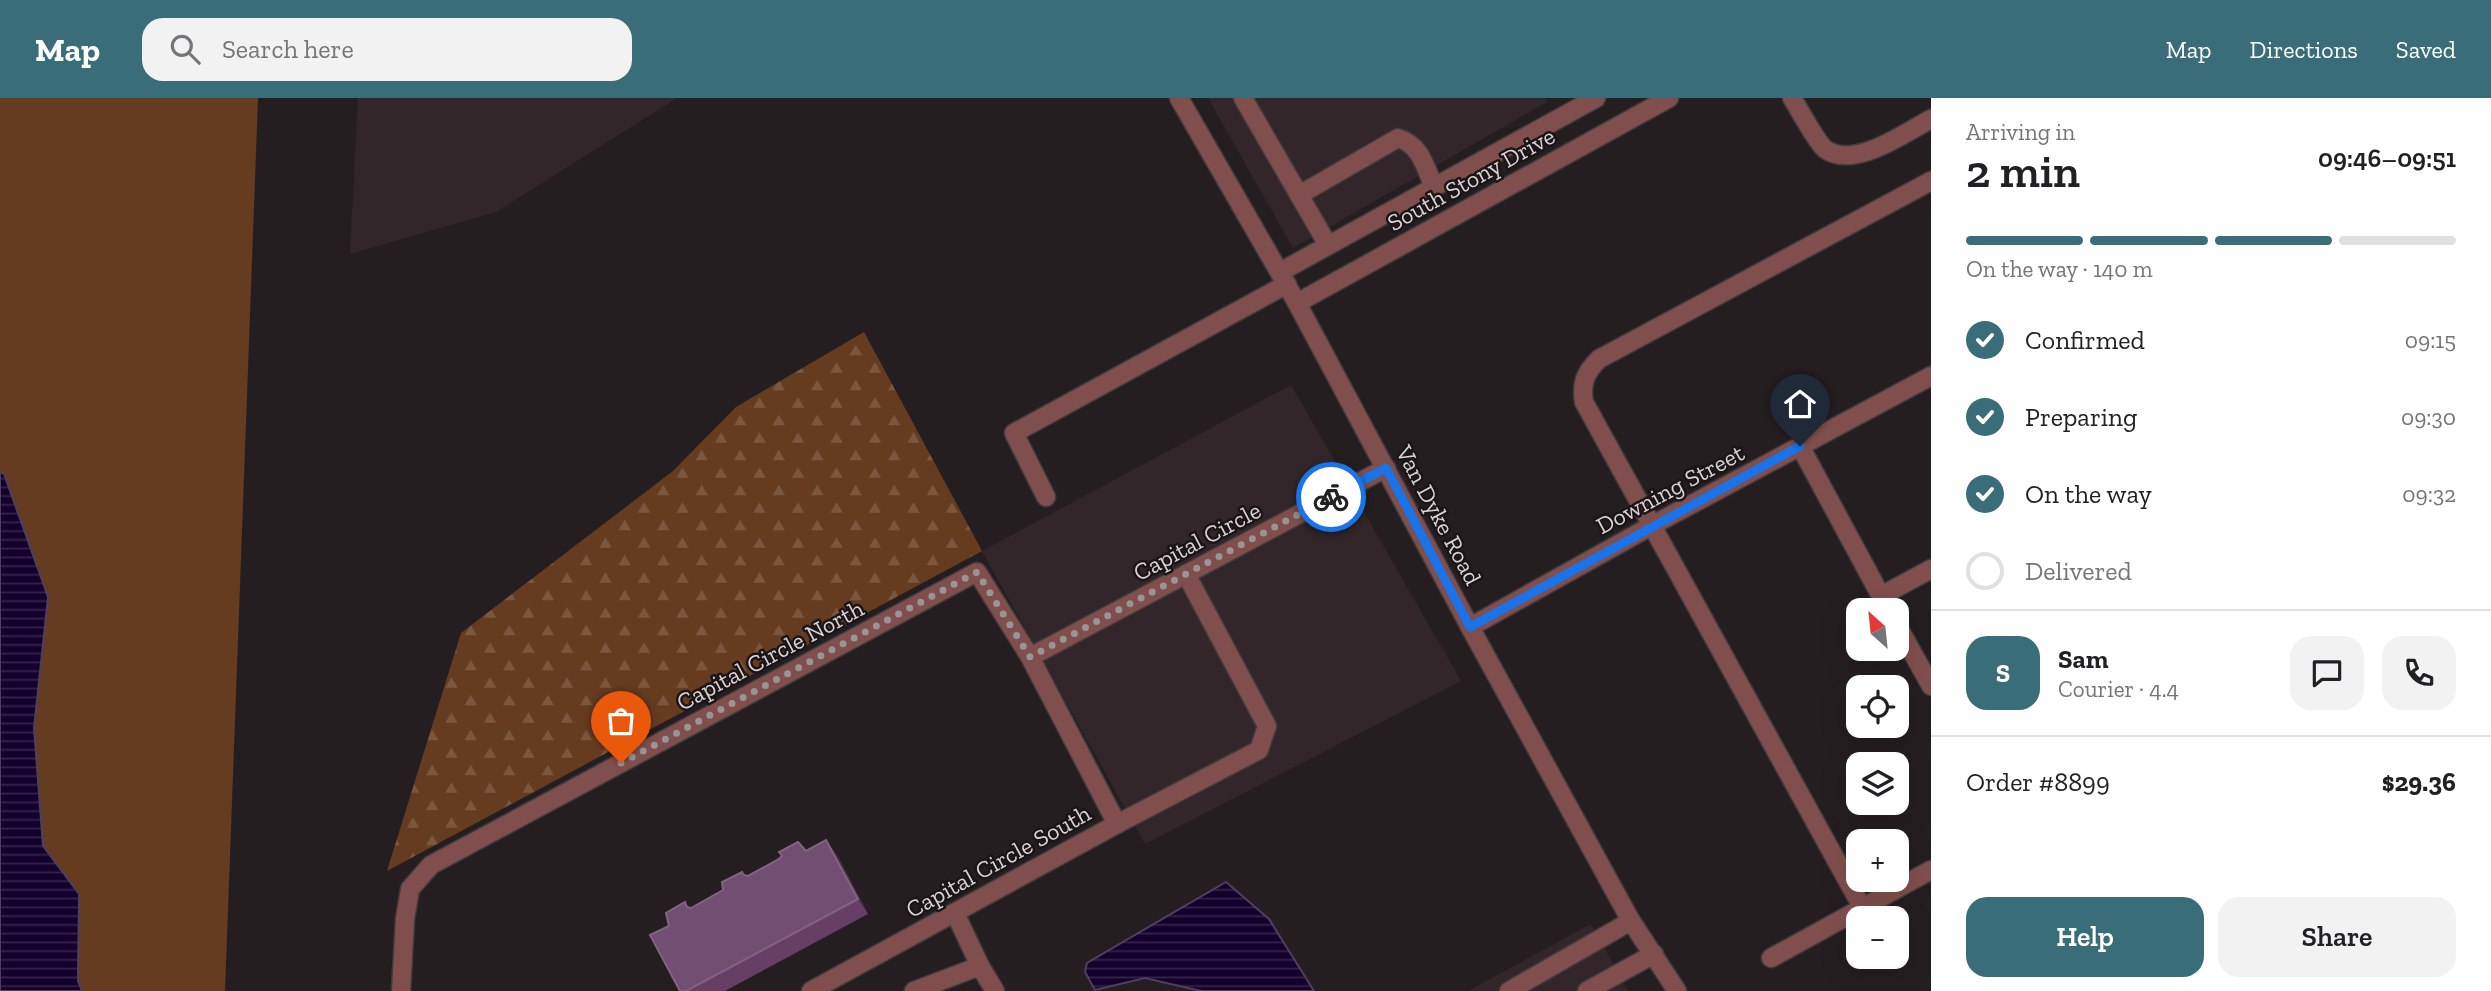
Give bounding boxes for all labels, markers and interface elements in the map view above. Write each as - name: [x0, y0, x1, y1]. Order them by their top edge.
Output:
- search box: [142, 18, 632, 81]
- text: Map: [35, 30, 100, 69]
- icon: search: [166, 30, 204, 68]
- text: Search here: [222, 33, 354, 65]
- text: Map: [2166, 35, 2212, 64]
- text: Directions: [2250, 35, 2358, 64]
- text: Saved: [2396, 35, 2456, 64]
- text: Arriving in: [1966, 118, 2075, 146]
- street label: South Stony Drive: [1382, 121, 1560, 237]
- text: 09:46–09:51: [2318, 142, 2456, 174]
- text: 2 min: [1966, 144, 2080, 199]
- text: On the way · 140 m: [1966, 255, 2153, 283]
- icon: check: [1966, 321, 2004, 359]
- text: Confirmed: [2025, 324, 2145, 356]
- text: 09:15: [2405, 326, 2456, 354]
- pin: [1770, 374, 1830, 446]
- icon: home: [1781, 385, 1819, 423]
- icon: check: [1966, 398, 2004, 436]
- text: Preparing: [2025, 401, 2137, 433]
- text: 09:30: [2401, 403, 2456, 431]
- street label: Downing Street: [1591, 438, 1749, 540]
- street label: Van Dyke Road: [1390, 439, 1488, 590]
- courier: [1296, 462, 1366, 532]
- icon: check: [1966, 475, 2004, 513]
- icon: bike: [1312, 478, 1350, 516]
- text: On the way: [2025, 478, 2152, 510]
- text: 09:32: [2402, 480, 2456, 508]
- street label: Capital Circle: [1128, 495, 1266, 587]
- text: Delivered: [2025, 555, 2132, 587]
- street label: Capital Circle North: [671, 593, 869, 717]
- north arrow: [1846, 598, 1909, 662]
- map controls: [1846, 598, 1909, 969]
- button: chat: [2290, 636, 2364, 710]
- button: phone: [2382, 636, 2456, 710]
- text: Sam: [2058, 643, 2108, 675]
- text: S: [1996, 657, 2010, 689]
- button: locate: [1846, 675, 1909, 738]
- text: Courier · 4.4: [2058, 675, 2179, 703]
- pin: [591, 691, 651, 763]
- icon: bag: [602, 702, 640, 740]
- button: layers: [1846, 752, 1909, 815]
- text: Order #8899: [1966, 766, 2110, 798]
- text: $29.36: [2382, 766, 2456, 798]
- street label: Capital Circle South: [901, 798, 1096, 924]
- button: +: [1846, 829, 1909, 892]
- button: Help: [1966, 897, 2204, 977]
- button: Share: [2218, 897, 2456, 977]
- button: −: [1846, 906, 1909, 969]

